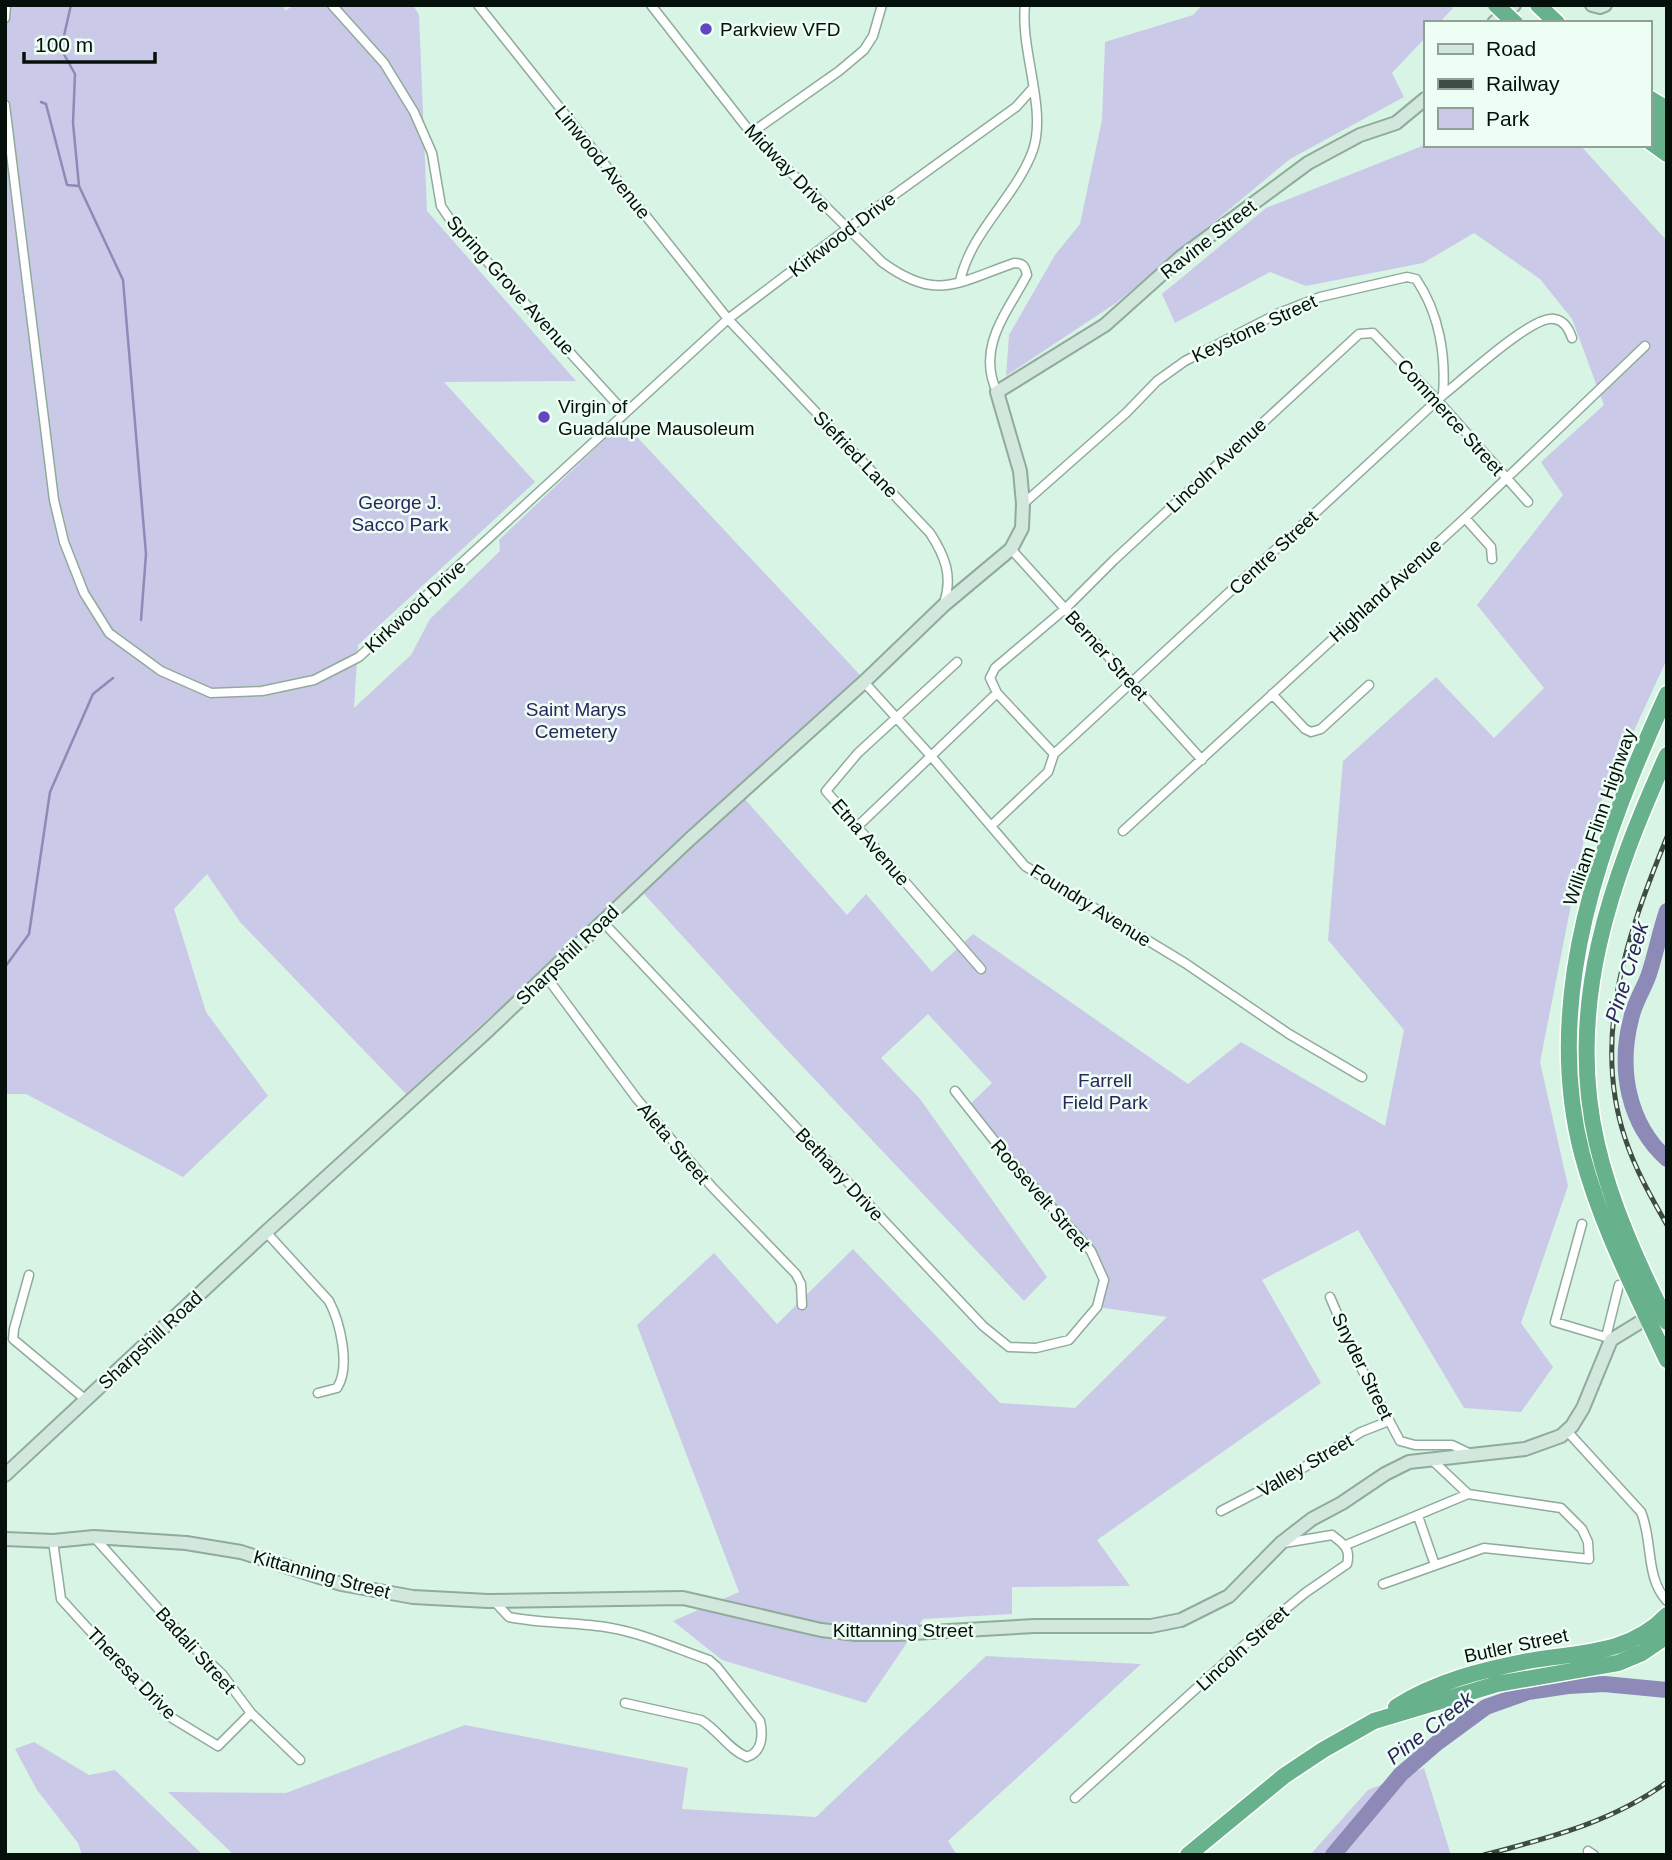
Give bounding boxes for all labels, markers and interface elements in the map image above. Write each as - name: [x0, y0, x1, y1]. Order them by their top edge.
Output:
- place label: Parkview VFD: [720, 19, 840, 40]
- scale bar: [24, 21, 156, 65]
- marker: Parkview VFD: [698, 21, 714, 37]
- legend: [1424, 21, 1651, 147]
- text: 100 m: [35, 33, 93, 56]
- text: Road: [1486, 37, 1536, 60]
- text: Railway: [1486, 72, 1560, 95]
- street label: Linwood Avenue: [551, 102, 655, 223]
- text: Park: [1486, 107, 1530, 130]
- street label: Midway Drive: [740, 120, 835, 217]
- street label: Kirkwood Drive: [785, 188, 900, 281]
- street label: Ravine Street: [1156, 195, 1261, 283]
- street label: Spring Grove Avenue: [443, 211, 579, 359]
- street label: Keystone Street: [1189, 290, 1321, 367]
- street label: Commerce Street: [1393, 355, 1509, 480]
- place label: Virgin of Guadalupe Mausoleum: [558, 396, 754, 439]
- street label: Siefried Lane: [809, 407, 902, 502]
- marker: Virgin of Guadalupe Mausoleum: [536, 409, 552, 425]
- street label: Lincoln Avenue: [1162, 414, 1271, 517]
- park label: George J. Sacco Park: [351, 492, 449, 535]
- street label: Centre Street: [1225, 506, 1322, 599]
- street label: Highland Avenue: [1325, 535, 1446, 646]
- street label: Kirkwood Drive: [361, 556, 470, 657]
- street label: Berner Street: [1061, 606, 1153, 705]
- park label: Saint Marys Cemetery: [526, 699, 626, 742]
- street label: William Flinn Highway: [1559, 725, 1640, 908]
- street label: Etna Avenue: [827, 795, 914, 890]
- street label: Foundry Avenue: [1027, 860, 1155, 951]
- street label: Sharpshill Road: [512, 901, 623, 1010]
- water label: Pine Creek: [1600, 917, 1653, 1025]
- park label: Farrell Field Park: [1062, 1070, 1148, 1113]
- street label: Aleta Street: [634, 1099, 714, 1189]
- street label: Bethany Drive: [791, 1124, 888, 1225]
- street label: Roosevelt Street: [987, 1135, 1095, 1256]
- street label: Sharpshill Road: [94, 1287, 207, 1394]
- street label: Snyder Street: [1328, 1309, 1398, 1424]
- street label: Valley Street: [1254, 1429, 1357, 1501]
- street label: Kittanning Street: [251, 1546, 393, 1603]
- street label: Lincoln Street: [1192, 1601, 1293, 1695]
- street label: Badali Street: [151, 1603, 240, 1698]
- street label: Kittanning Street: [833, 1620, 974, 1641]
- street label: Theresa Drive: [83, 1623, 181, 1724]
- street label: Butler Street: [1462, 1624, 1571, 1667]
- water label: Pine Creek: [1382, 1686, 1479, 1769]

